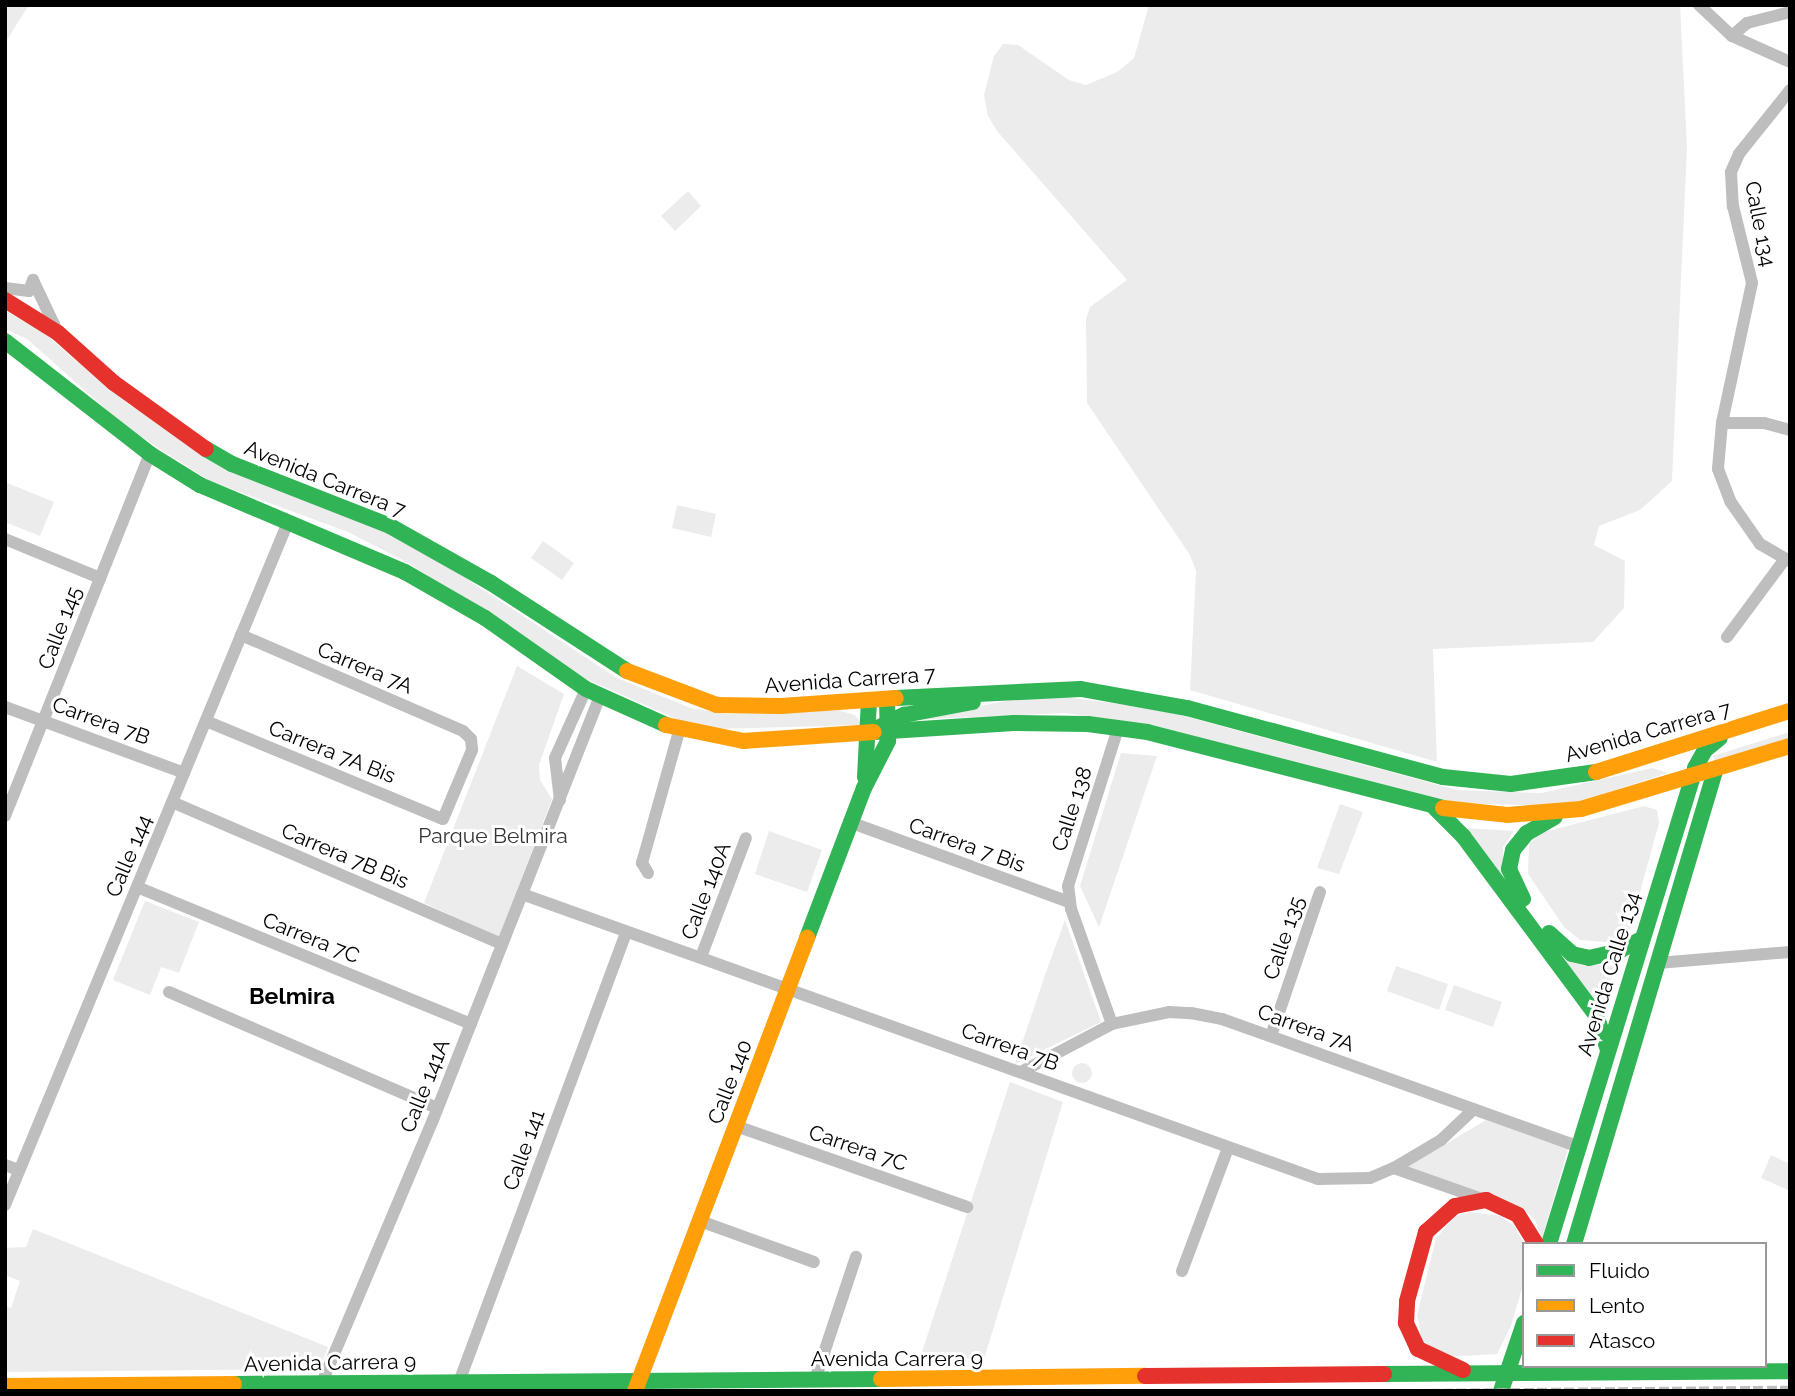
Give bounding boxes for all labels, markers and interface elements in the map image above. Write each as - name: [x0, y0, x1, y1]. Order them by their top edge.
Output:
- street label: Calle 134: [1739, 179, 1781, 269]
- street label: Avenida Carrera 7: [241, 435, 409, 523]
- street label: Calle 145: [33, 583, 87, 673]
- street label: Carrera 7A: [314, 637, 416, 699]
- street label: Avenida Carrera 7: [764, 661, 936, 699]
- street label: Carrera 7B: [49, 692, 153, 750]
- street label: Avenida Carrera 7: [1562, 696, 1734, 768]
- street label: Carrera 7A Bis: [265, 715, 399, 789]
- street label: Calle 138: [1046, 763, 1098, 855]
- street label: Calle 144: [100, 811, 158, 901]
- street label: Carrera 7 Bis: [905, 812, 1029, 878]
- street label: Carrera 7B Bis: [277, 818, 413, 894]
- park label: Parque Belmira: [418, 823, 568, 849]
- street label: Calle 140A: [676, 839, 736, 943]
- street label: Avenida Calle 134: [1572, 889, 1646, 1059]
- street label: Calle 135: [1258, 893, 1310, 983]
- street label: Carrera 7C: [259, 907, 363, 969]
- district label: Belmira: [249, 982, 335, 1010]
- street label: Carrera 7A: [1254, 999, 1358, 1057]
- street label: Carrera 7B: [958, 1018, 1062, 1076]
- street label: Calle 141A: [395, 1036, 455, 1136]
- street label: Calle 140: [702, 1036, 758, 1128]
- street label: Calle 141: [498, 1106, 550, 1194]
- street label: Carrera 7C: [806, 1119, 910, 1177]
- legend: [1522, 1242, 1767, 1368]
- text: Fluido: [1589, 1258, 1650, 1283]
- text: Lento: [1589, 1293, 1645, 1318]
- text: Atasco: [1589, 1328, 1655, 1353]
- street label: Avenida Carrera 9: [811, 1346, 983, 1372]
- street label: Avenida Carrera 9: [244, 1349, 416, 1377]

